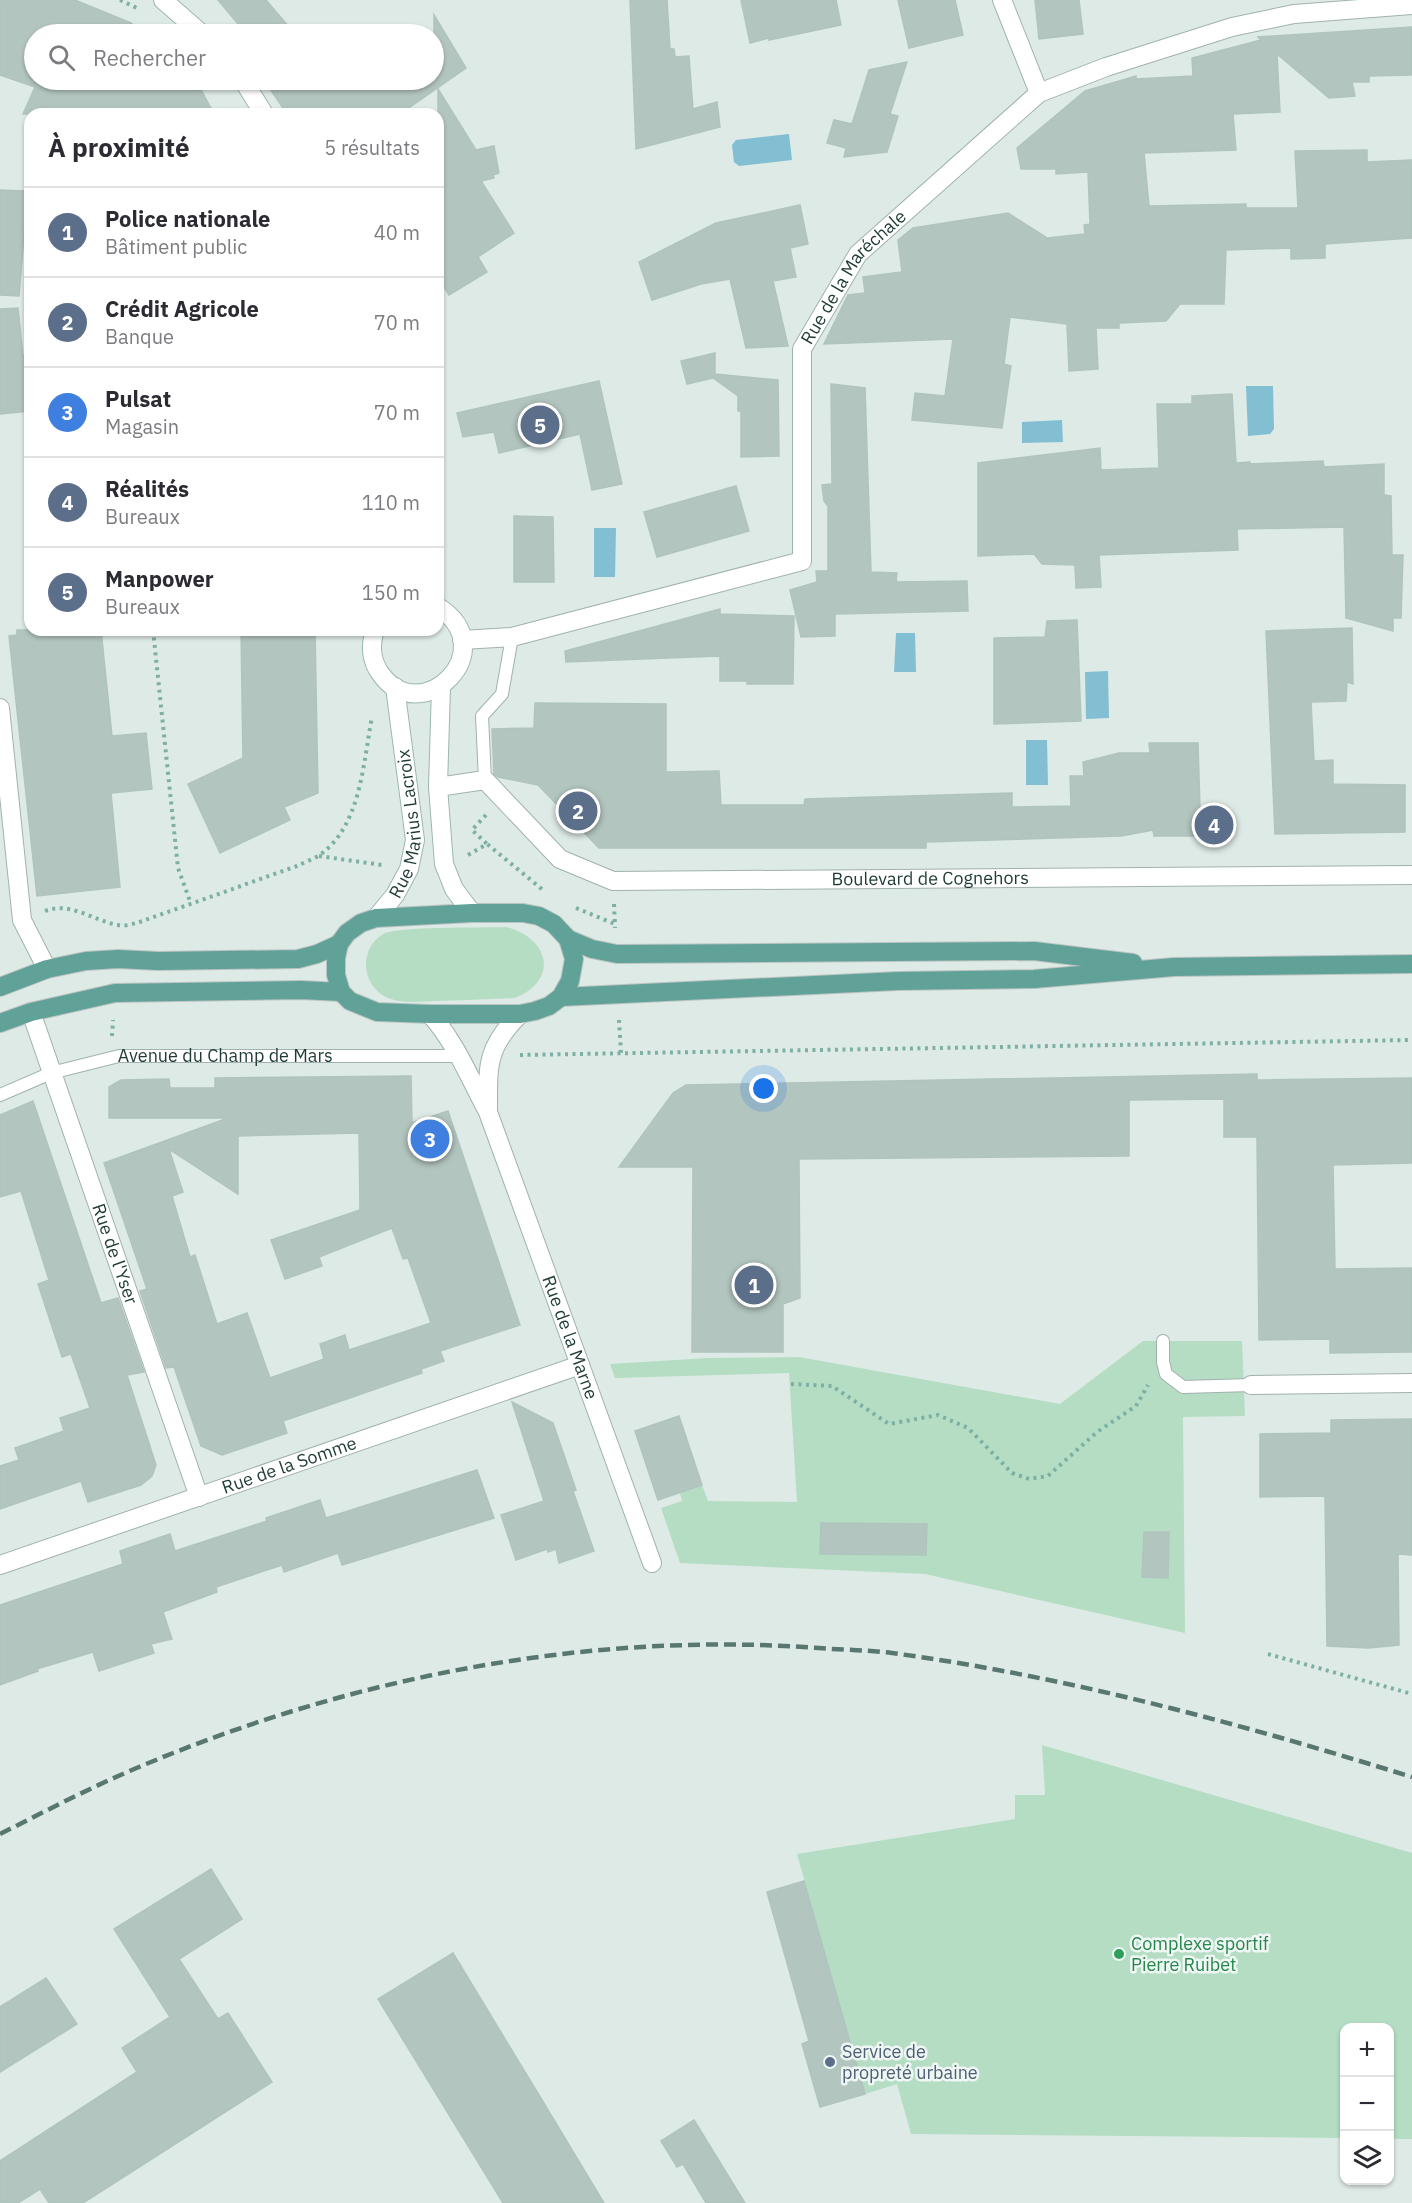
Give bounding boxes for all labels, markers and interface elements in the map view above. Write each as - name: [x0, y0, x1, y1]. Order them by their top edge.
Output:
- search box: [24, 24, 444, 90]
- icon: search: [45, 41, 78, 74]
- text: Rechercher: [93, 43, 206, 72]
- text: À proximité: [48, 130, 190, 164]
- text: 5 résultats: [324, 134, 420, 161]
- text: Police nationale: [105, 204, 270, 233]
- street label: Rue de la Maréchale: [795, 205, 911, 348]
- text: 1: [62, 219, 74, 246]
- text: 40 m: [374, 219, 420, 246]
- text: Bâtiment public: [105, 233, 247, 260]
- text: Crédit Agricole: [105, 294, 259, 323]
- text: 2: [62, 309, 74, 336]
- text: 70 m: [374, 309, 420, 336]
- text: Banque: [105, 323, 174, 350]
- text: Pulsat: [105, 384, 171, 413]
- text: 3: [62, 399, 74, 426]
- text: 70 m: [374, 399, 420, 426]
- pin: 5: [520, 402, 560, 448]
- text: Magasin: [105, 413, 179, 440]
- text: Réalités: [105, 474, 189, 503]
- text: 4: [62, 489, 74, 516]
- text: 110 m: [362, 489, 420, 516]
- text: Bureaux: [105, 503, 180, 530]
- text: Manpower: [105, 564, 214, 593]
- text: 5: [62, 579, 74, 606]
- text: 150 m: [362, 579, 420, 606]
- text: Bureaux: [105, 593, 180, 620]
- street label: Rue Marius Lacroix: [383, 748, 426, 902]
- pin: 2: [558, 788, 598, 834]
- pin: 4: [1194, 802, 1234, 848]
- street label: Boulevard de Cognehors: [831, 866, 1029, 890]
- street label: Avenue du Champ de Mars: [118, 1044, 333, 1067]
- your location: [749, 1074, 778, 1103]
- pin: 3: [410, 1116, 450, 1162]
- street label: Rue de l'Yser: [87, 1200, 143, 1308]
- pin: 1: [734, 1262, 774, 1308]
- street label: Rue de la Marne: [537, 1272, 604, 1402]
- street label: Rue de la Somme: [219, 1431, 360, 1499]
- place label: Complexe sportif Pierre Ruibet: [1131, 1932, 1269, 1976]
- marker: Complexe sportif Pierre Ruibet: [1112, 1947, 1126, 1961]
- map controls: [1340, 2023, 1394, 2185]
- button: +: [1340, 2023, 1394, 2077]
- place label: Service de propreté urbaine: [842, 2040, 978, 2084]
- marker: Service de propreté urbaine: [823, 2055, 837, 2069]
- button: −: [1340, 2077, 1394, 2131]
- button: layers: [1340, 2131, 1394, 2185]

